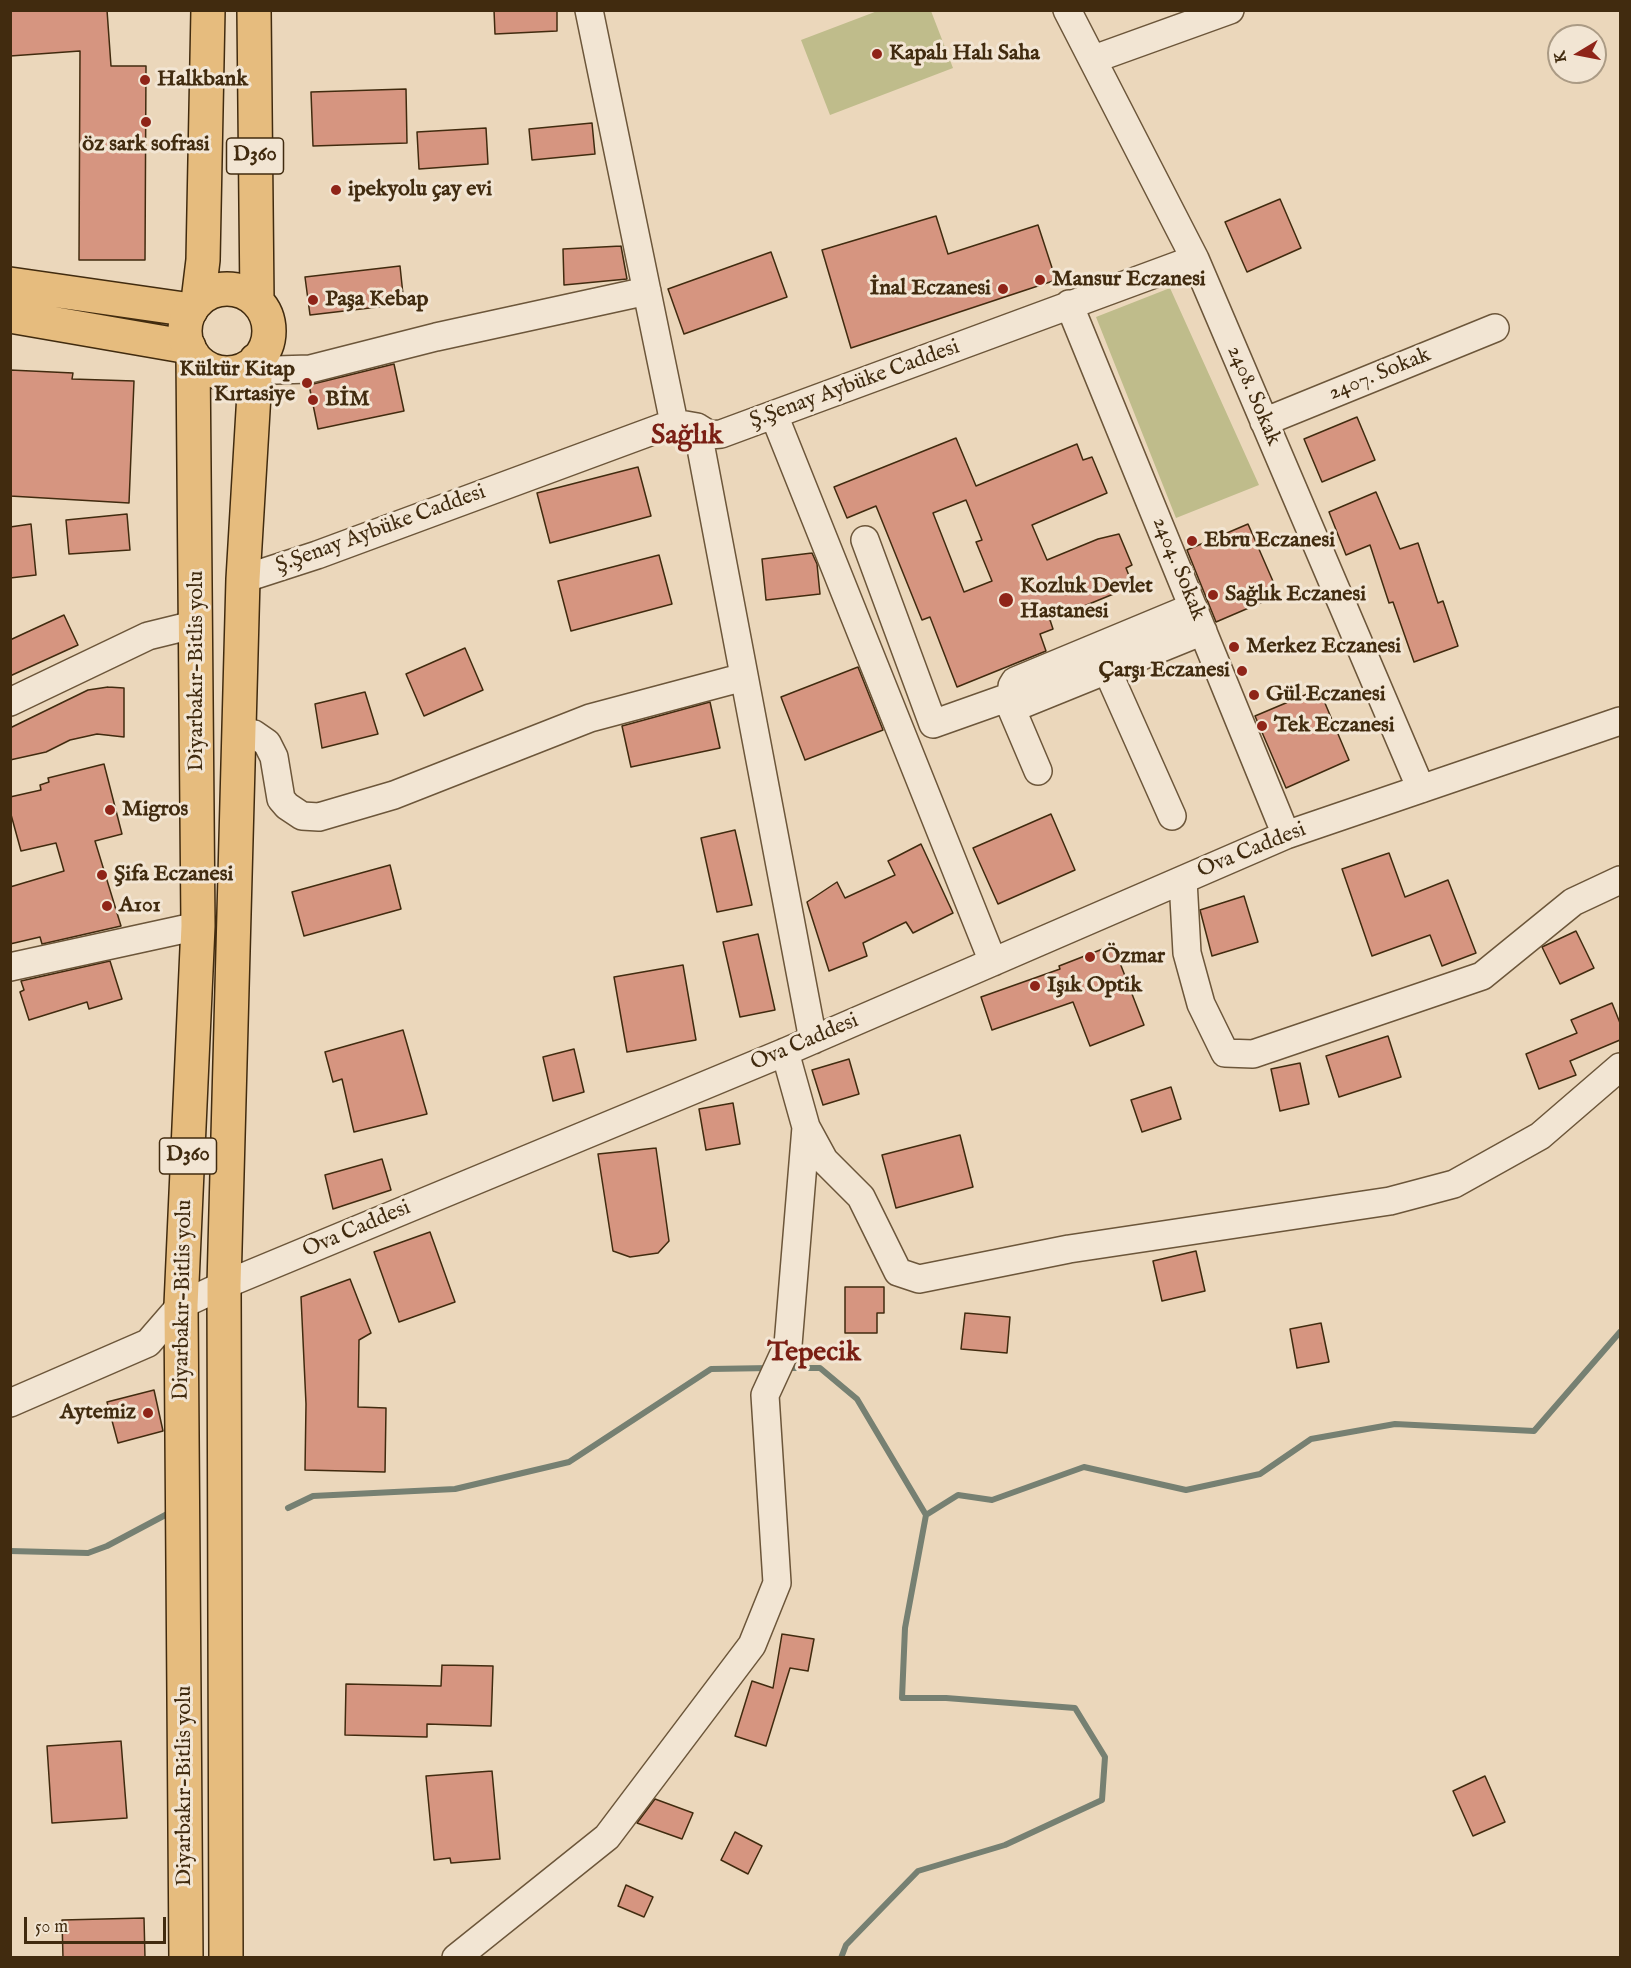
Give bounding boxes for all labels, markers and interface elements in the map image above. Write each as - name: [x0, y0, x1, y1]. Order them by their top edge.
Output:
- north arrow: [1547, 24, 1607, 84]
- place label: Kapalı Halı Saha: [889, 41, 1040, 67]
- marker: Kapalı Halı Saha: [870, 47, 884, 61]
- text: K: [1550, 49, 1572, 64]
- place label: Halkbank: [157, 67, 248, 93]
- marker: Halkbank: [138, 73, 152, 87]
- marker: öz sark sofrasi: [139, 115, 153, 129]
- place label: öz sark sofrasi: [82, 132, 210, 158]
- road number: D360: [226, 138, 284, 174]
- place label: ipekyolu çay evi: [348, 177, 492, 203]
- marker: ipekyolu çay evi: [329, 183, 343, 197]
- place label: Mansur Eczanesi: [1052, 267, 1206, 293]
- marker: Mansur Eczanesi: [1033, 273, 1047, 287]
- place label: İnal Eczanesi: [870, 276, 991, 302]
- marker: İnal Eczanesi: [996, 282, 1010, 296]
- place label: Paşa Kebap: [325, 287, 428, 313]
- marker: Paşa Kebap: [306, 293, 320, 307]
- street label: Ş.Şenay Aybüke Caddesi: [747, 335, 963, 435]
- street label: 2408. Sokak: [1220, 342, 1286, 450]
- street label: 2407. Sokak: [1325, 343, 1435, 407]
- place label: Kültür Kitap Kırtasiye: [179, 357, 295, 408]
- marker: Kültür Kitap Kırtasiye: [300, 376, 314, 390]
- place label: BİM: [325, 387, 370, 413]
- marker: BİM: [306, 393, 320, 407]
- district label: Sağlık: [651, 420, 723, 454]
- street label: Ş.Şenay Aybüke Caddesi: [273, 480, 489, 580]
- street label: 2404. Sokak: [1145, 514, 1211, 624]
- place label: Ebru Eczanesi: [1204, 528, 1335, 554]
- marker: Ebru Eczanesi: [1185, 534, 1199, 548]
- street label: Diyarbakır-Bitlis yolu: [184, 571, 210, 771]
- place label: Kozluk Devlet Hastanesi: [1020, 574, 1153, 626]
- place label: Sağlık Eczanesi: [1225, 582, 1366, 608]
- marker: Sağlık Eczanesi: [1206, 588, 1220, 602]
- marker: Kozluk Devlet Hastanesi: [997, 591, 1015, 609]
- place label: Merkez Eczanesi: [1246, 634, 1401, 660]
- marker: Merkez Eczanesi: [1227, 640, 1241, 654]
- place label: Çarşı Eczanesi: [1098, 658, 1230, 684]
- marker: Çarşı Eczanesi: [1235, 664, 1249, 678]
- place label: Gül Eczanesi: [1266, 682, 1386, 708]
- marker: Gül Eczanesi: [1247, 688, 1261, 702]
- place label: Tek Eczanesi: [1274, 713, 1395, 739]
- marker: Tek Eczanesi: [1255, 719, 1269, 733]
- place label: Migros: [122, 797, 188, 823]
- marker: Migros: [103, 803, 117, 817]
- street label: Ova Caddesi: [1194, 817, 1310, 885]
- place label: Şifa Eczanesi: [114, 862, 233, 888]
- marker: Şifa Eczanesi: [95, 868, 109, 882]
- place label: A101: [119, 893, 161, 919]
- marker: A101: [100, 899, 114, 913]
- place label: Özmar: [1102, 944, 1165, 970]
- marker: Özmar: [1083, 950, 1097, 964]
- place label: Işık Optik: [1047, 973, 1142, 999]
- marker: Işık Optik: [1028, 979, 1042, 993]
- street label: Ova Caddesi: [747, 1008, 863, 1078]
- road number: D360: [160, 1138, 216, 1174]
- street label: Ova Caddesi: [299, 1195, 415, 1265]
- street label: Diyarbakır-Bitlis yolu: [169, 1199, 199, 1401]
- district label: Tepecik: [767, 1337, 861, 1371]
- place label: Aytemiz: [60, 1400, 136, 1426]
- marker: Aytemiz: [141, 1406, 155, 1420]
- street label: Diyarbakır-Bitlis yolu: [172, 1686, 198, 1886]
- scale bar: [27, 1905, 170, 1943]
- text: 50 m: [35, 1916, 68, 1939]

